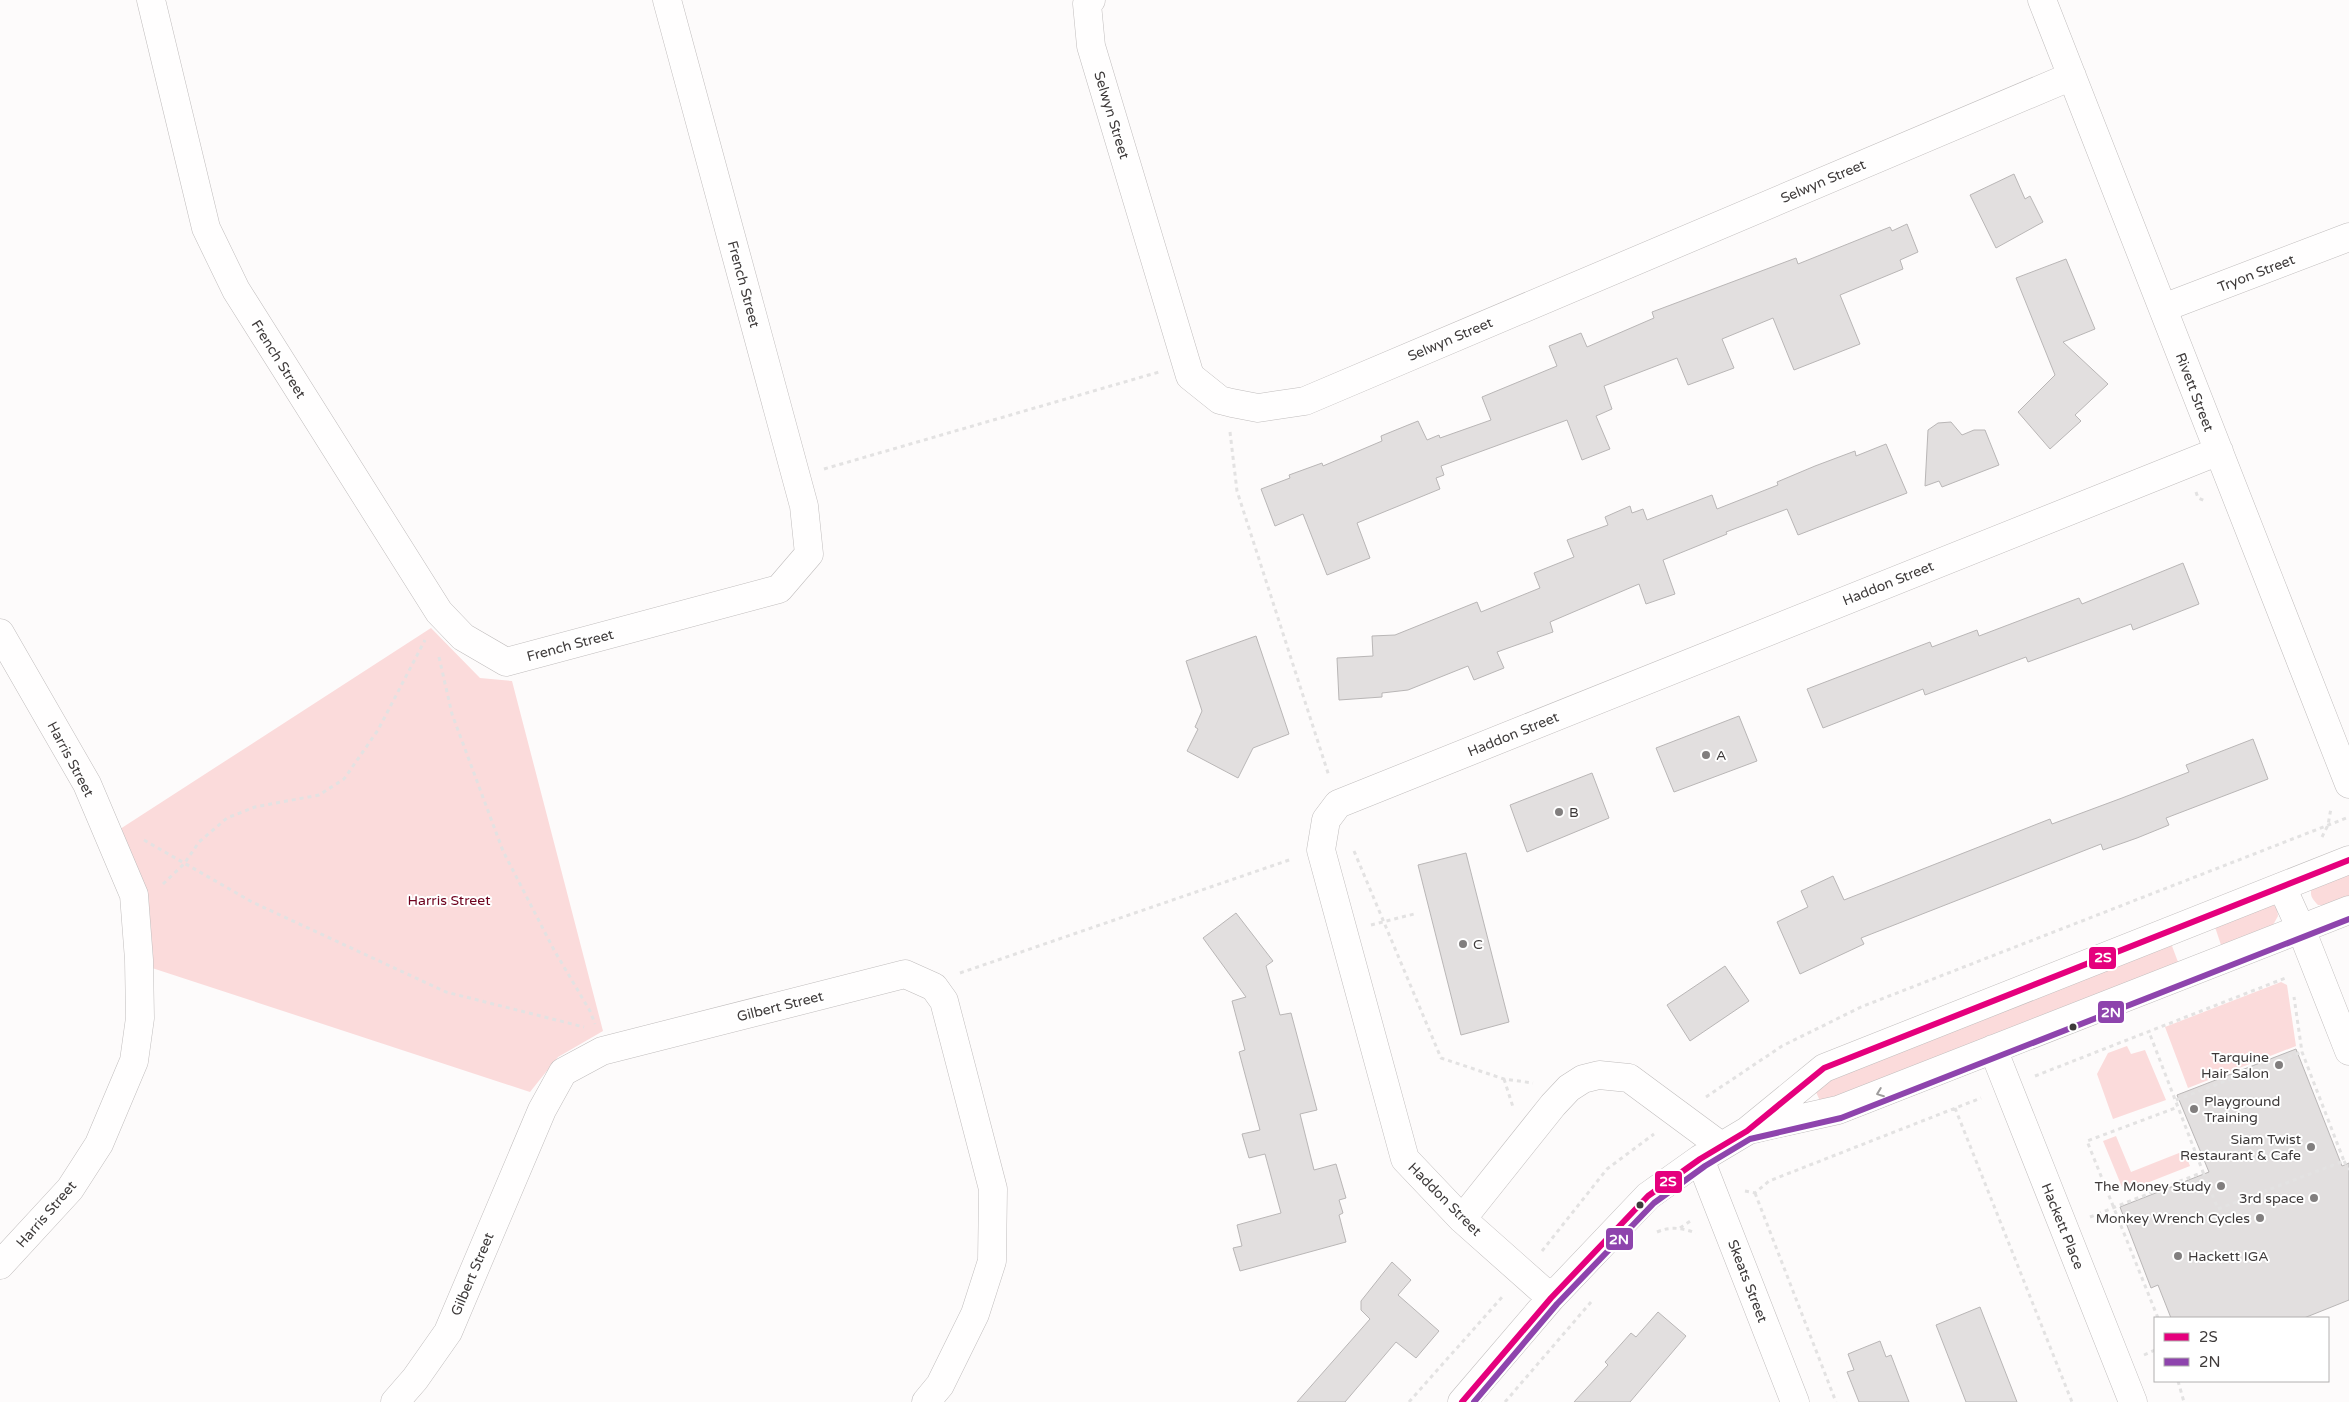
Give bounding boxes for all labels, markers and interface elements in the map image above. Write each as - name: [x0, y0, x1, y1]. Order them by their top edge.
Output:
- street label: Selwyn Street: [1090, 69, 1133, 162]
- street label: Selwyn Street: [1778, 156, 1869, 207]
- street label: French Street: [724, 239, 763, 330]
- street label: Tryon Street: [2215, 251, 2298, 296]
- street label: Selwyn Street: [1405, 314, 1496, 365]
- street label: French Street: [248, 317, 310, 402]
- street label: Rivett Street: [2172, 350, 2218, 435]
- street label: Haddon Street: [1840, 557, 1937, 609]
- street label: French Street: [525, 626, 616, 665]
- street label: Haddon Street: [1465, 708, 1562, 760]
- street label: Harris Street: [44, 719, 98, 800]
- place label: A: [1716, 747, 1726, 764]
- marker: A: [1700, 749, 1712, 761]
- place label: B: [1569, 804, 1579, 821]
- marker: B: [1553, 806, 1565, 818]
- park label: Harris Street: [407, 892, 491, 909]
- place label: C: [1473, 936, 1483, 953]
- marker: C: [1457, 938, 1469, 950]
- line badge: 2S: [2088, 946, 2117, 970]
- text: 2S: [2094, 949, 2112, 966]
- street label: Gilbert Street: [735, 987, 826, 1025]
- line badge: 2N: [2097, 1000, 2125, 1024]
- text: 2N: [2101, 1004, 2121, 1021]
- unlabelled marker: [2068, 1022, 2078, 1032]
- place label: Tarquine Hair Salon: [2201, 1049, 2269, 1082]
- marker: Tarquine Hair Salon: [2273, 1059, 2285, 1071]
- one-way arrow: [1876, 1088, 1884, 1098]
- place label: Playground Training: [2204, 1093, 2280, 1126]
- marker: Playground Training: [2188, 1103, 2200, 1115]
- place label: Siam Twist Restaurant & Cafe: [2180, 1131, 2302, 1164]
- marker: Siam Twist Restaurant & Cafe: [2305, 1141, 2317, 1153]
- street label: Haddon Street: [1404, 1159, 1485, 1240]
- line badge: 2S: [1654, 1170, 1683, 1194]
- text: 2S: [1659, 1173, 1677, 1190]
- street label: Harris Street: [13, 1177, 80, 1251]
- place label: The Money Study: [2095, 1178, 2211, 1195]
- marker: The Money Study: [2215, 1180, 2227, 1192]
- street label: Hackett Place: [2037, 1181, 2088, 1272]
- place label: 3rd space: [2239, 1190, 2304, 1207]
- marker: 3rd space: [2308, 1192, 2320, 1204]
- unlabelled marker: [1635, 1200, 1645, 1210]
- place label: Monkey Wrench Cycles: [2096, 1210, 2250, 1227]
- marker: Monkey Wrench Cycles: [2254, 1212, 2266, 1224]
- line badge: 2N: [1605, 1227, 1634, 1251]
- street label: Gilbert Street: [447, 1229, 498, 1318]
- text: 2N: [1609, 1231, 1629, 1248]
- street label: Skeats Street: [1724, 1237, 1771, 1326]
- place label: Hackett IGA: [2188, 1248, 2269, 1265]
- marker: Hackett IGA: [2172, 1250, 2184, 1262]
- legend: [2154, 1317, 2329, 1382]
- text: 2S: [2199, 1328, 2218, 1346]
- text: 2N: [2199, 1353, 2220, 1371]

